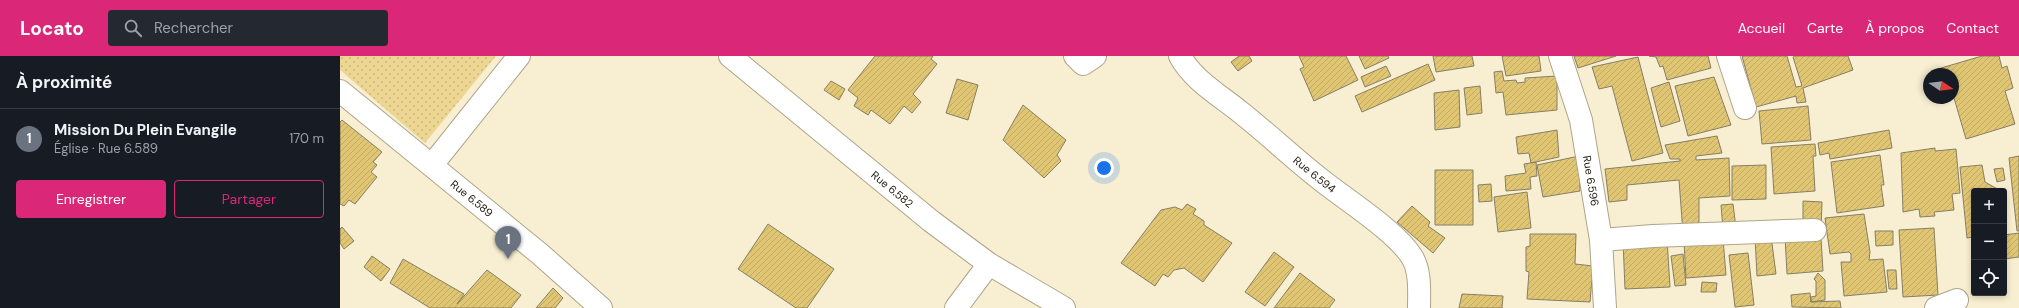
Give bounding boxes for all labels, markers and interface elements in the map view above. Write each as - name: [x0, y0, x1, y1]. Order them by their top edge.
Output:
- search box: [108, 10, 388, 46]
- text: Locato: [20, 16, 84, 41]
- icon: search: [122, 17, 144, 39]
- text: Rechercher: [154, 18, 233, 38]
- text: Accueil: [1738, 19, 1785, 37]
- text: Carte: [1807, 19, 1843, 37]
- text: À propos: [1865, 19, 1924, 37]
- text: Contact: [1946, 19, 1999, 37]
- north arrow: [1923, 68, 1959, 104]
- text: À proximité: [16, 71, 112, 93]
- text: Mission Du Plein Evangile: [54, 120, 237, 140]
- text: 1: [27, 130, 31, 147]
- text: 170 m: [289, 130, 324, 147]
- text: Église · Rue 6.589: [54, 140, 158, 157]
- street label: Rue 6.594: [1290, 153, 1339, 196]
- street label: Rue 6.596: [1580, 155, 1602, 207]
- your location: [1094, 158, 1114, 178]
- street label: Rue 6.582: [868, 168, 916, 211]
- street label: Rue 6.589: [448, 177, 496, 220]
- button: Enregistrer: [16, 180, 166, 218]
- button: Partager: [174, 180, 324, 218]
- map controls: [1971, 188, 2007, 296]
- button: +: [1971, 188, 2007, 224]
- button: −: [1971, 224, 2007, 260]
- pin: 1: [495, 226, 521, 259]
- button: locate: [1971, 260, 2007, 296]

